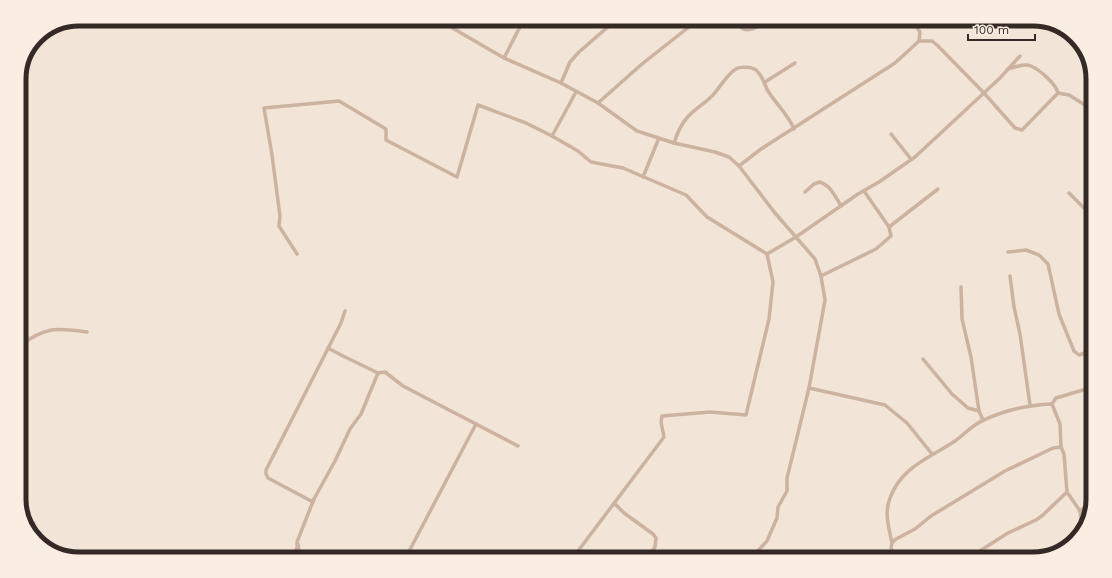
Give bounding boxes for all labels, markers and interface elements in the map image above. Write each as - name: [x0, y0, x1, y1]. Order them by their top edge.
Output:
- scale bar: [968, 16, 1035, 42]
- text: 100 m: [974, 23, 1009, 37]

